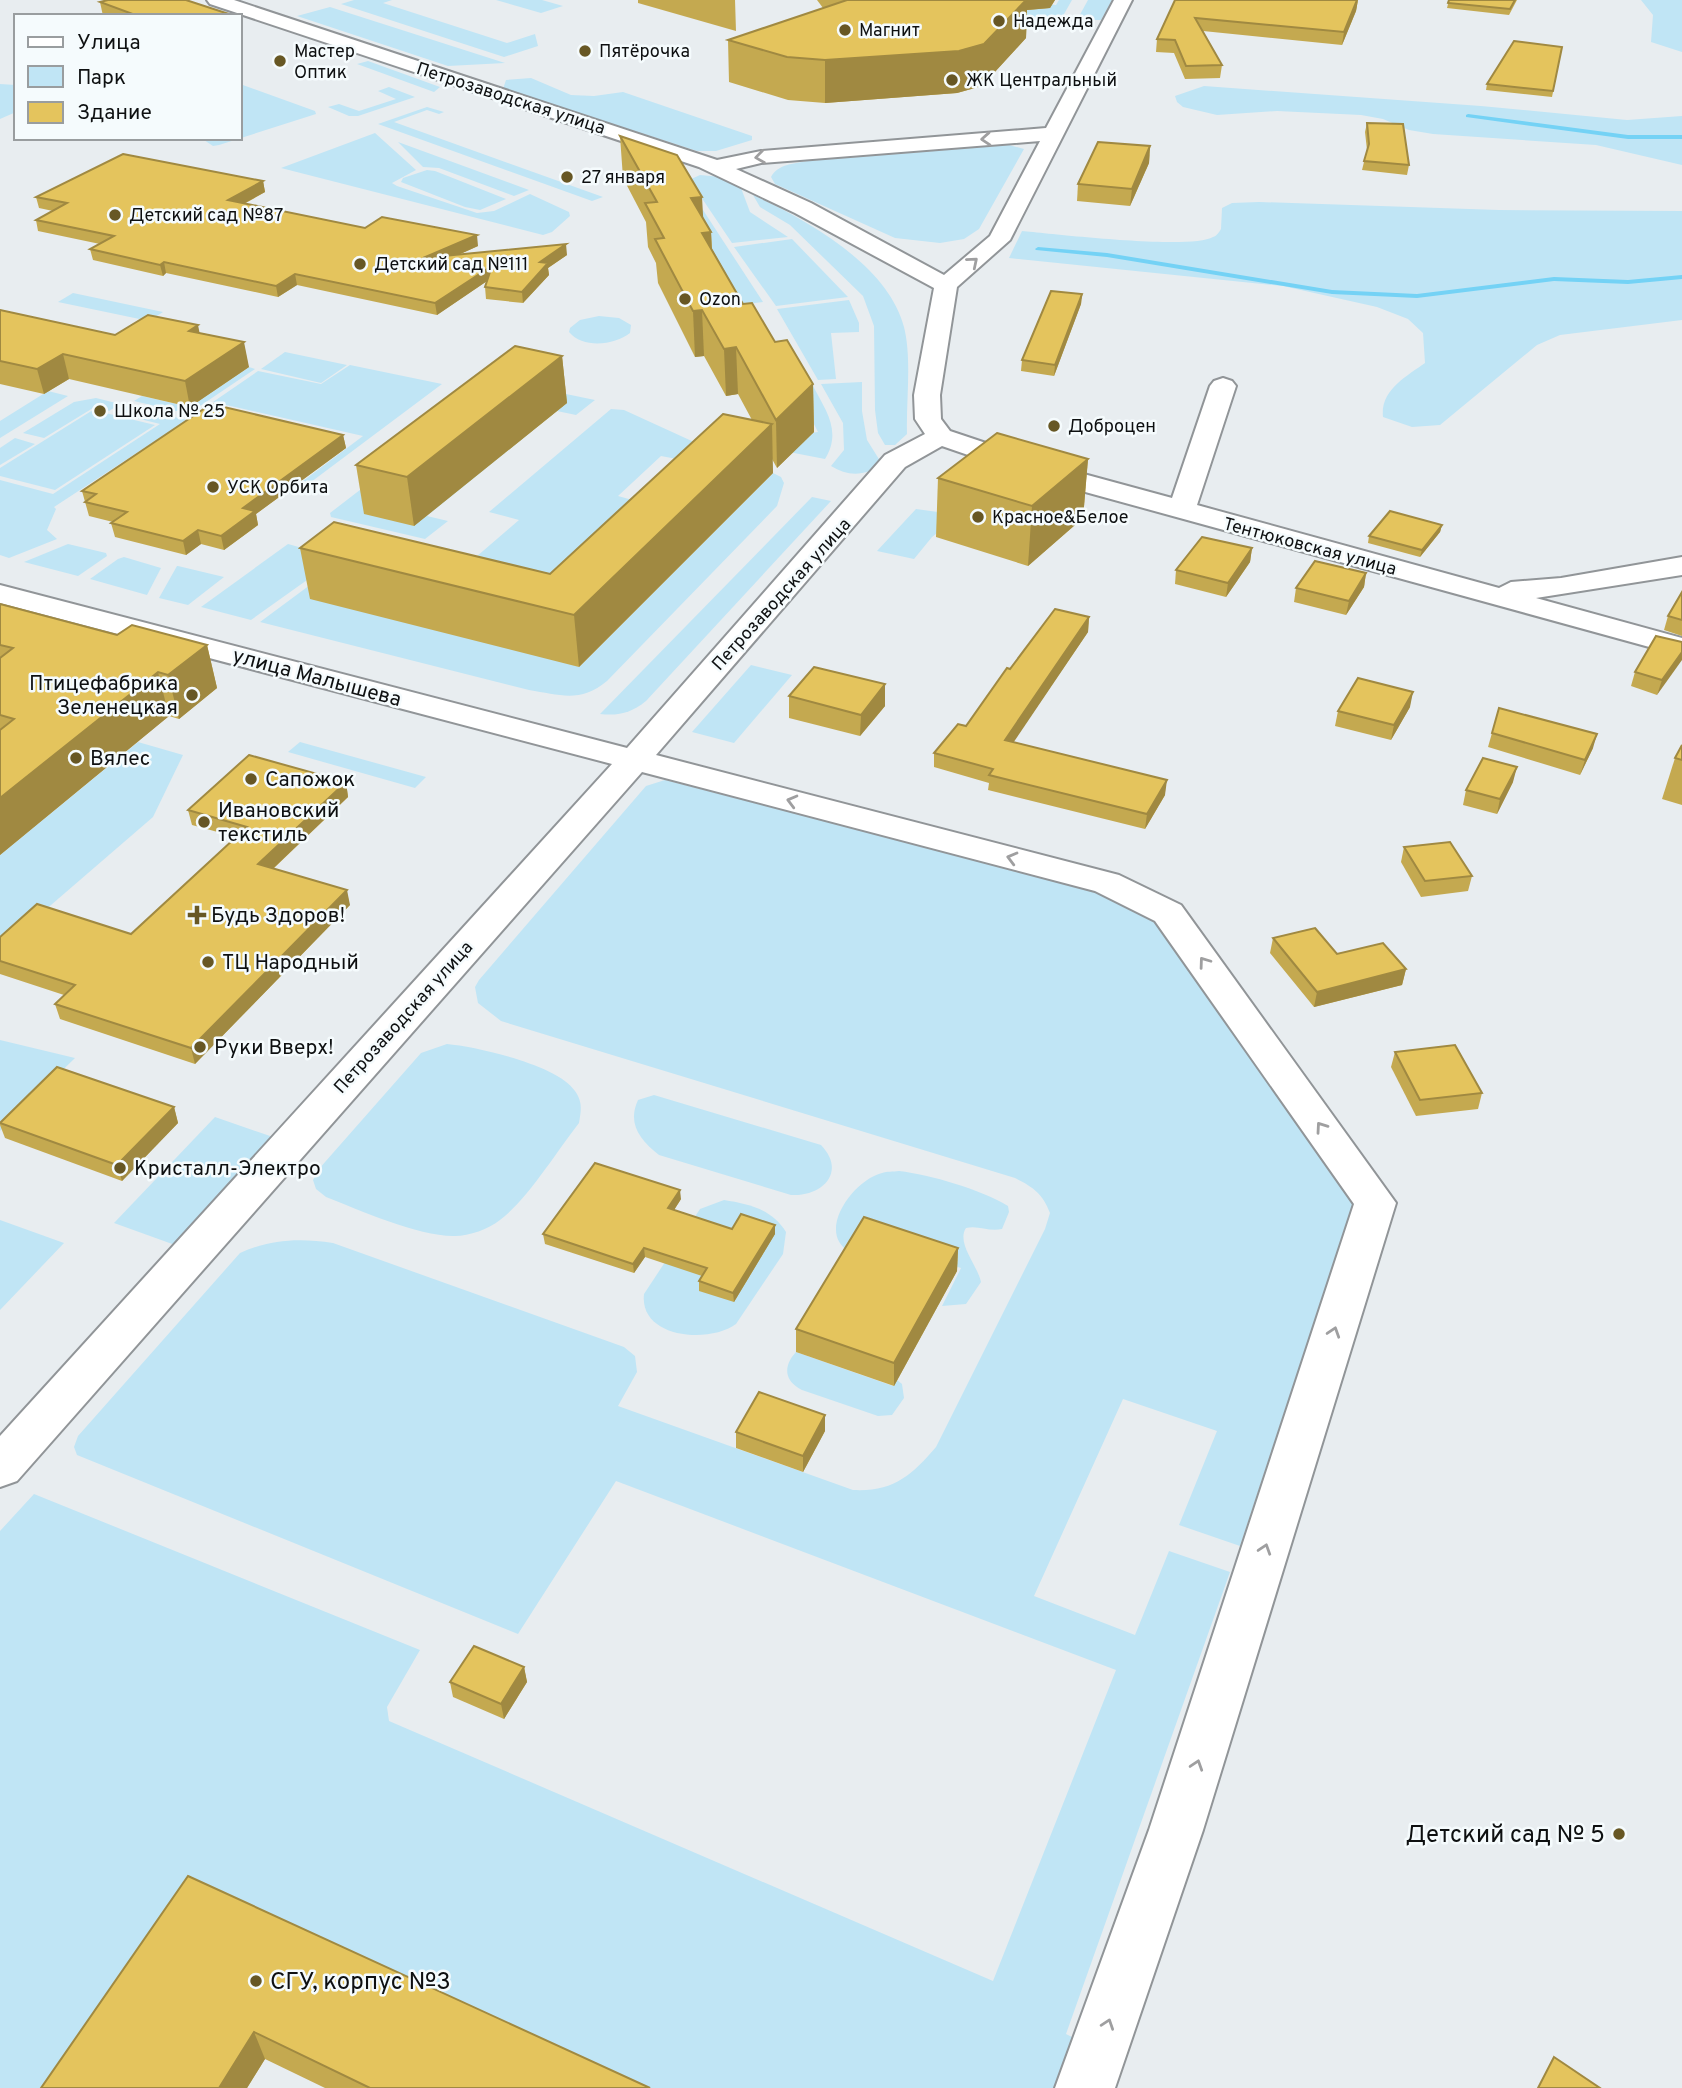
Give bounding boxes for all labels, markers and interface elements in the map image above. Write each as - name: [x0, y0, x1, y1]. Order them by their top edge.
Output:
- place label: Надежда: [1013, 11, 1093, 34]
- marker: Надежда: [991, 13, 1007, 29]
- legend: [14, 14, 242, 140]
- place label: Магнит: [859, 20, 920, 43]
- marker: Магнит: [837, 22, 853, 38]
- text: Улица: [77, 30, 141, 57]
- place label: Мастер Оптик: [294, 41, 355, 85]
- place label: Пятёрочка: [599, 41, 690, 64]
- marker: Пятёрочка: [577, 43, 593, 59]
- marker: Мастер Оптик: [272, 53, 288, 69]
- street label: Петрозаводская улица: [413, 58, 608, 141]
- text: Парк: [77, 65, 126, 92]
- place label: ЖК Центральный: [966, 70, 1117, 93]
- marker: ЖК Центральный: [944, 72, 960, 88]
- text: Здание: [77, 100, 152, 127]
- one-way arrow: [981, 131, 992, 146]
- one-way arrow: [754, 150, 766, 165]
- place label: 27 января: [581, 167, 665, 190]
- marker: 27 января: [559, 169, 575, 185]
- place label: Детский сад №87: [129, 205, 284, 228]
- marker: Детский сад №87: [107, 207, 123, 223]
- place label: Детский сад №111: [374, 254, 528, 277]
- marker: Детский сад №111: [352, 256, 368, 272]
- one-way arrow: [964, 258, 977, 270]
- place label: Ozon: [699, 289, 741, 312]
- marker: Ozon: [677, 291, 693, 307]
- place label: Школа № 25: [114, 401, 225, 424]
- marker: Школа № 25: [92, 403, 108, 419]
- place label: Доброцен: [1068, 416, 1156, 439]
- marker: Доброцен: [1046, 418, 1062, 434]
- place label: УСК Орбита: [227, 477, 328, 500]
- marker: УСК Орбита: [205, 479, 221, 495]
- place label: Красное&Белое: [992, 507, 1128, 530]
- marker: Красное&Белое: [970, 509, 986, 525]
- street label: Тентюковская улица: [1221, 513, 1399, 582]
- street label: Петрозаводская улица: [708, 514, 857, 676]
- street label: улица Малышева: [229, 643, 404, 714]
- place label: Птицефабрика Зеленецкая: [29, 671, 178, 722]
- marker: Птицефабрика Зеленецкая: [184, 687, 200, 703]
- place label: Вялес: [90, 746, 150, 773]
- marker: Вялес: [68, 750, 84, 766]
- place label: Сапожок: [265, 767, 355, 794]
- marker: Сапожок: [243, 771, 259, 787]
- one-way arrow: [786, 794, 798, 809]
- place label: Ивановский текстиль: [218, 798, 339, 849]
- marker: Ивановский текстиль: [196, 814, 212, 830]
- one-way arrow: [1006, 852, 1018, 866]
- place label: Будь Здоров!: [211, 903, 345, 930]
- marker: Будь Здоров!: [189, 907, 205, 923]
- street label: Петрозаводская улица: [330, 937, 479, 1099]
- place label: ТЦ Народный: [222, 950, 359, 977]
- marker: ТЦ Народный: [200, 954, 216, 970]
- one-way arrow: [1200, 957, 1212, 970]
- place label: Руки Вверх!: [214, 1035, 334, 1062]
- marker: Руки Вверх!: [192, 1039, 208, 1055]
- one-way arrow: [1317, 1122, 1329, 1135]
- place label: Кристалл-Электро: [134, 1156, 321, 1183]
- marker: Кристалл-Электро: [112, 1160, 128, 1176]
- one-way arrow: [1326, 1326, 1340, 1338]
- one-way arrow: [1257, 1543, 1272, 1555]
- one-way arrow: [1188, 1760, 1203, 1772]
- place label: Детский сад № 5: [1405, 1821, 1605, 1851]
- marker: Детский сад № 5: [1611, 1826, 1627, 1842]
- place label: СГУ, корпус №3: [270, 1968, 451, 1998]
- marker: СГУ, корпус №3: [248, 1973, 264, 1989]
- one-way arrow: [1100, 2018, 1114, 2030]

